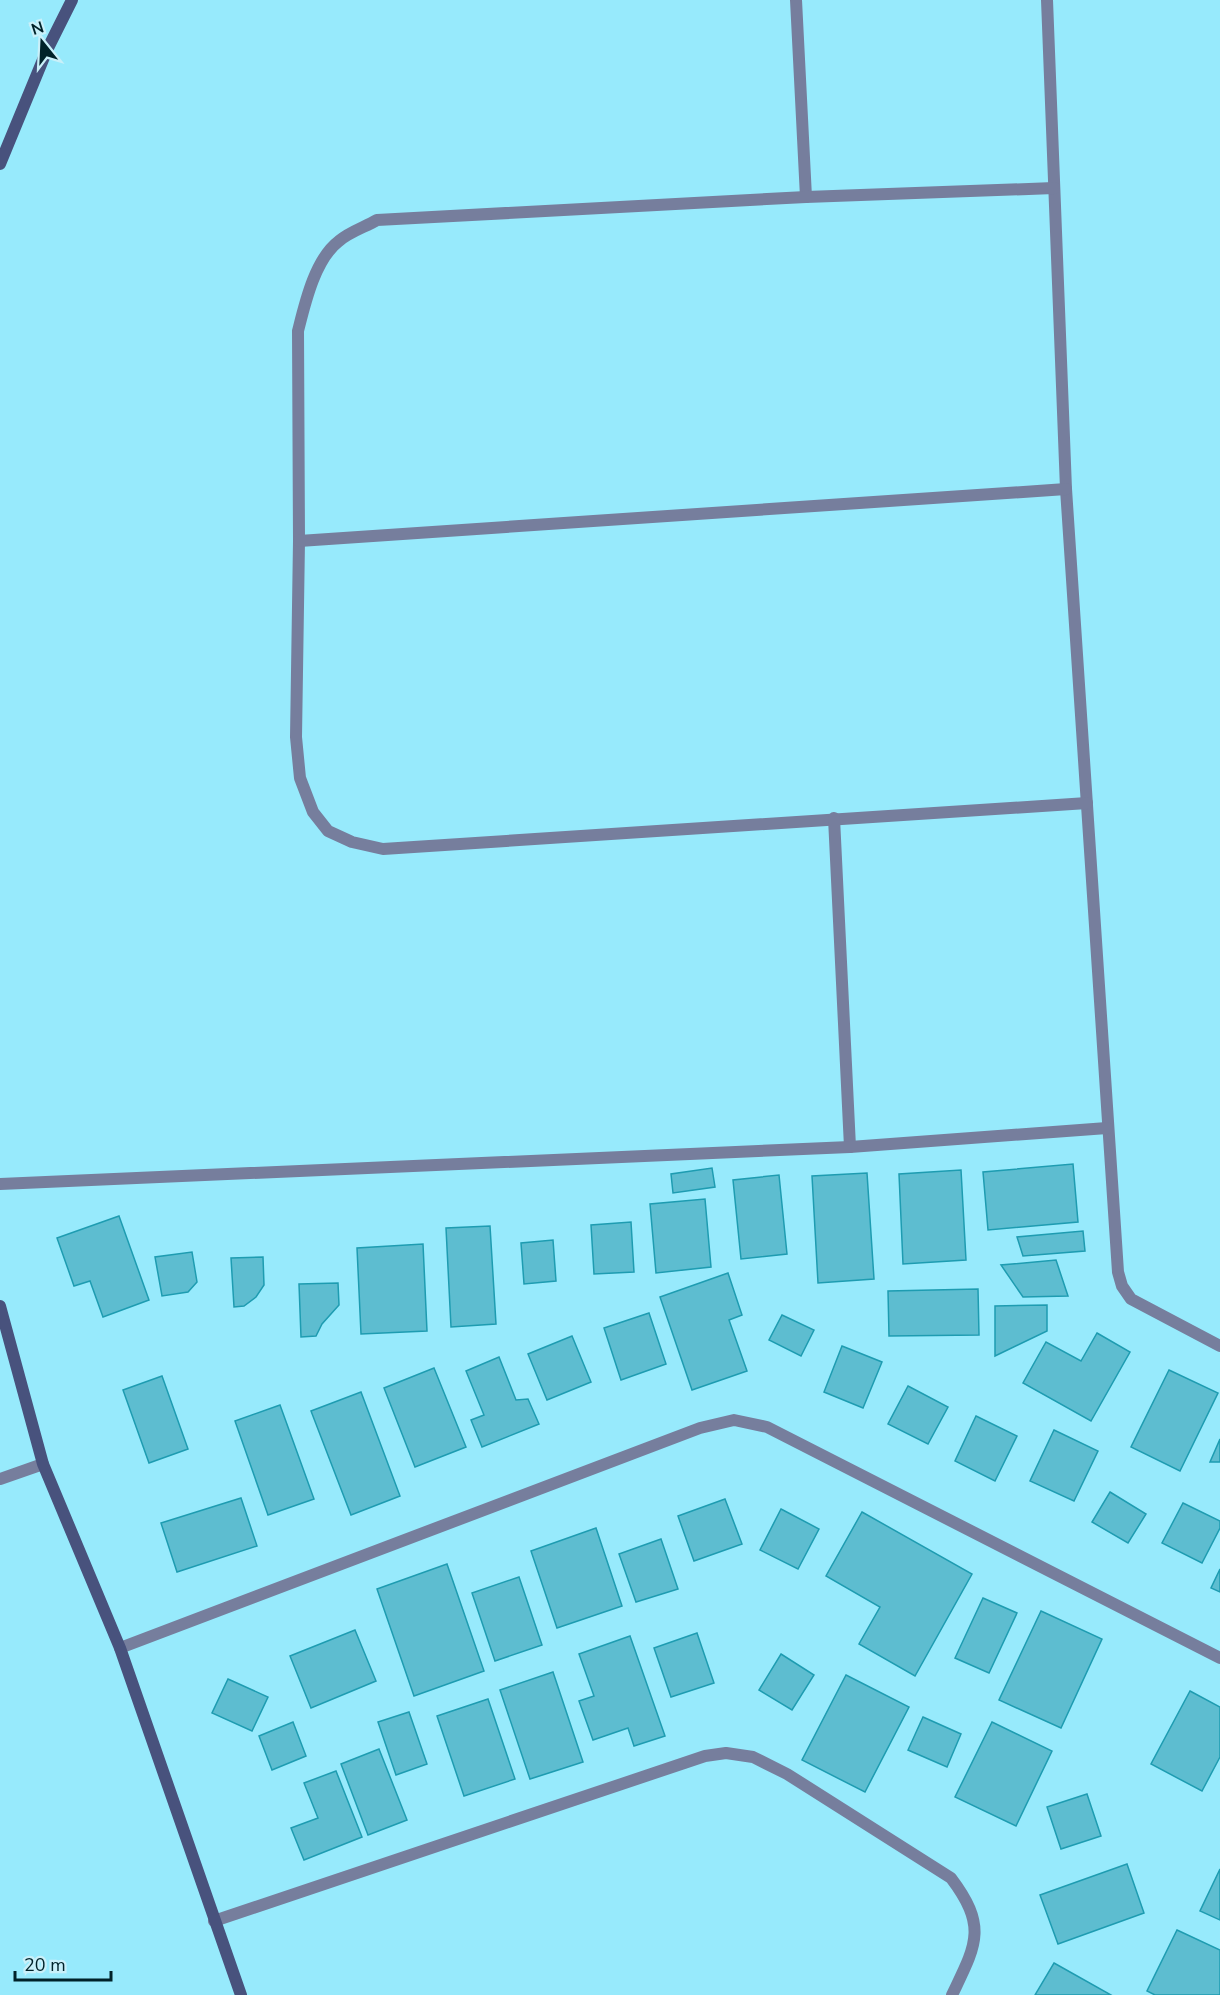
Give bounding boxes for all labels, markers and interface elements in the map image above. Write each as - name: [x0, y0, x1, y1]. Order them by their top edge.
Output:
- north arrow: [12, 12, 72, 72]
- text: N: [29, 16, 47, 41]
- scale bar: [15, 1944, 111, 1982]
- text: 20 m: [24, 1953, 66, 1977]

